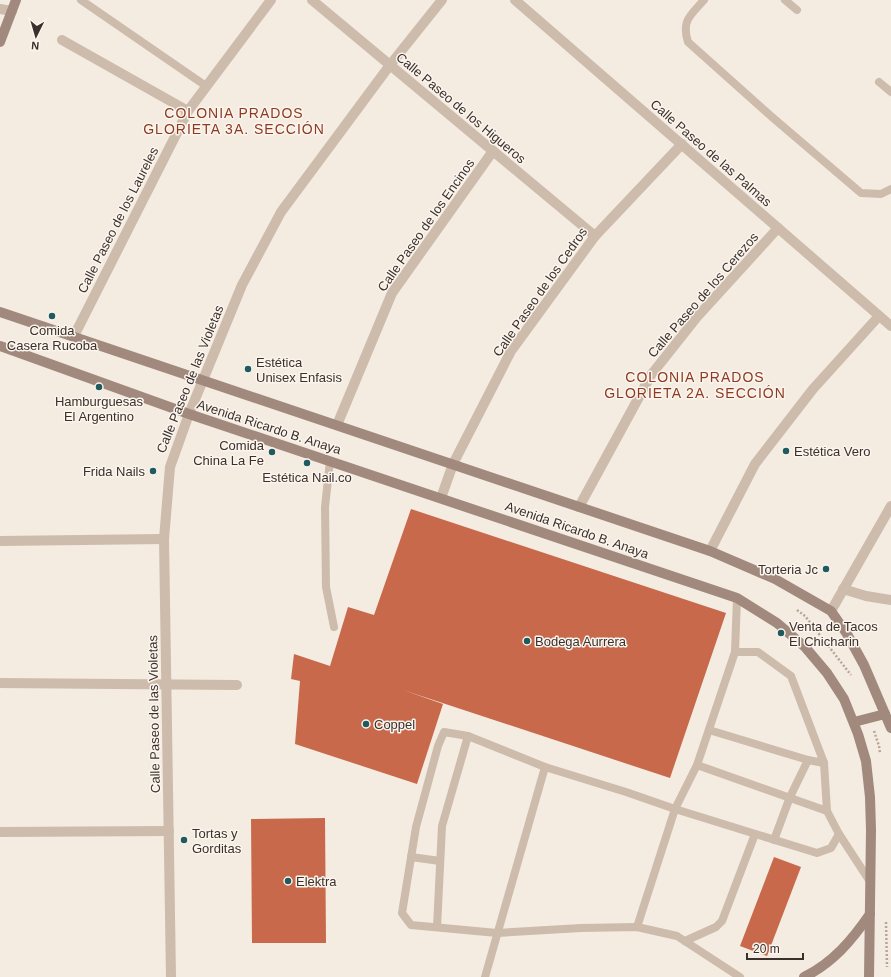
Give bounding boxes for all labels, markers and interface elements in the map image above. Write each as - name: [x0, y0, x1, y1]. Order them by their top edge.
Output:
- north arrow: [16, 16, 56, 56]
- text: N: [31, 40, 40, 52]
- street label: Calle Paseo de los Higueros: [393, 50, 529, 167]
- street label: Calle Paseo de las Palmas: [647, 96, 775, 210]
- district label: COLONIA PRADOS GLORIETA 3A. SECCIÓN: [143, 105, 325, 137]
- street label: Calle Paseo de los Laureles: [75, 144, 162, 296]
- street label: Calle Paseo de los Encinos: [374, 155, 478, 294]
- street label: Calle Paseo de los Cedros: [490, 224, 591, 359]
- street label: Calle Paseo de los Cerezos: [645, 229, 762, 360]
- street label: Calle Paseo de las Violetas: [153, 302, 227, 455]
- marker: Comida Casera Rucoba: [47, 311, 57, 321]
- place label: Comida Casera Rucoba: [7, 323, 98, 353]
- place label: Estética Unisex Enfasis: [256, 355, 342, 385]
- marker: Estética Unisex Enfasis: [243, 364, 253, 374]
- district label: COLONIA PRADOS GLORIETA 2A. SECCIÓN: [604, 369, 786, 401]
- marker: Hamburguesas El Argentino: [94, 382, 104, 392]
- place label: Hamburguesas El Argentino: [55, 394, 144, 424]
- street label: Avenida Ricardo B. Anaya: [195, 397, 344, 458]
- place label: Comida China La Fe: [193, 438, 265, 468]
- place label: Estética Vero: [794, 444, 871, 459]
- marker: Estética Vero: [781, 446, 791, 456]
- marker: Comida China La Fe: [267, 447, 277, 457]
- marker: Estética Nail.co: [302, 458, 312, 468]
- place label: Frida Nails: [83, 464, 145, 479]
- marker: Frida Nails: [148, 466, 158, 476]
- place label: Estética Nail.co: [262, 470, 352, 485]
- street label: Avenida Ricardo B. Anaya: [503, 498, 651, 562]
- place label: Torteria Jc: [758, 562, 818, 577]
- marker: Torteria Jc: [821, 564, 831, 574]
- place label: Venta de Tacos El Chicharin: [789, 619, 878, 649]
- marker: Venta de Tacos El Chicharin: [776, 628, 786, 638]
- street label: Calle Paseo de las Violetas: [145, 634, 163, 793]
- place label: Bodega Aurrera: [535, 634, 627, 649]
- marker: Bodega Aurrera: [522, 636, 532, 646]
- place label: Coppel: [374, 717, 415, 732]
- marker: Coppel: [361, 719, 371, 729]
- place label: Tortas y Gorditas: [192, 826, 242, 856]
- marker: Tortas y Gorditas: [179, 835, 189, 845]
- place label: Elektra: [296, 874, 337, 889]
- marker: Elektra: [283, 876, 293, 886]
- scale bar: [747, 935, 803, 961]
- text: 20 m: [753, 942, 780, 956]

